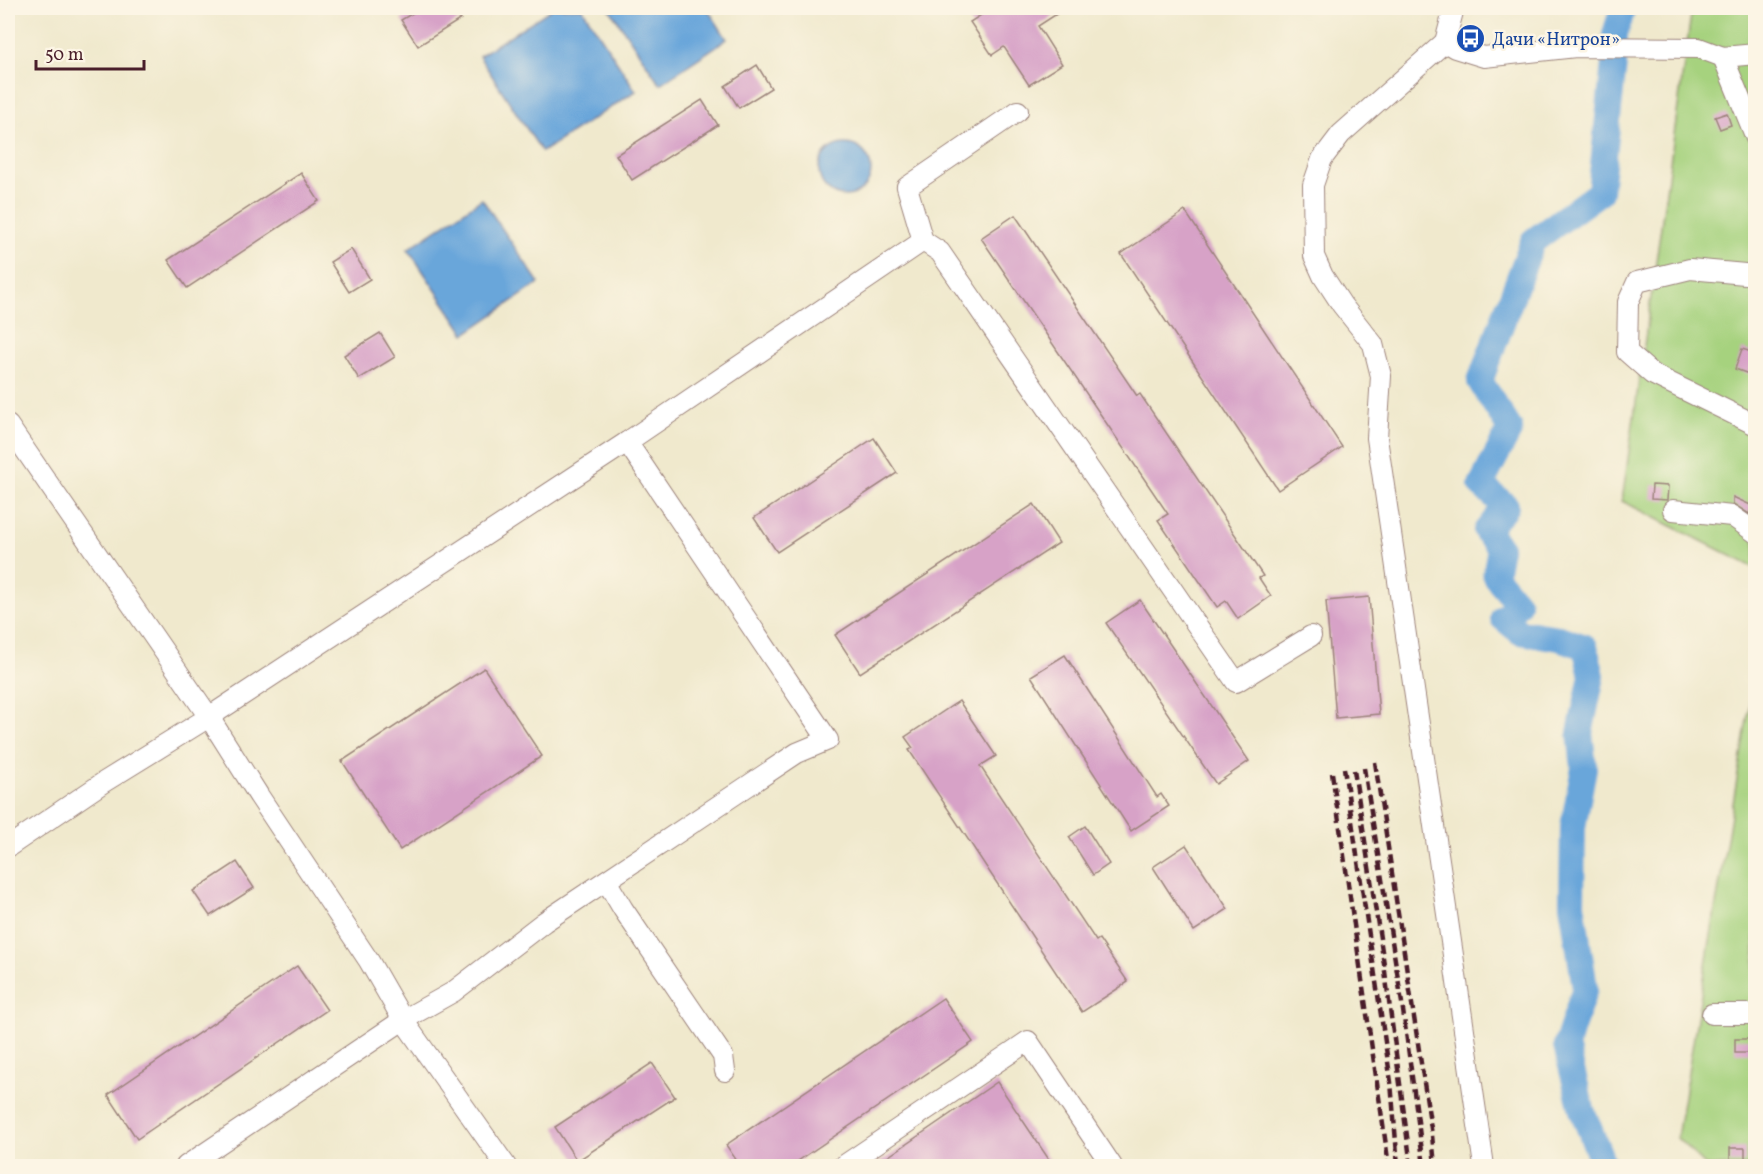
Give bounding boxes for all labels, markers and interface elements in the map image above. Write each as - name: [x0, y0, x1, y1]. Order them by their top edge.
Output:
- bus stop icon: Дачи «Нитрон»: [1455, 23, 1487, 55]
- place label: Дачи «Нитрон»: [1492, 28, 1620, 53]
- scale bar: [36, 33, 144, 71]
- text: 50 m: [45, 43, 84, 68]

